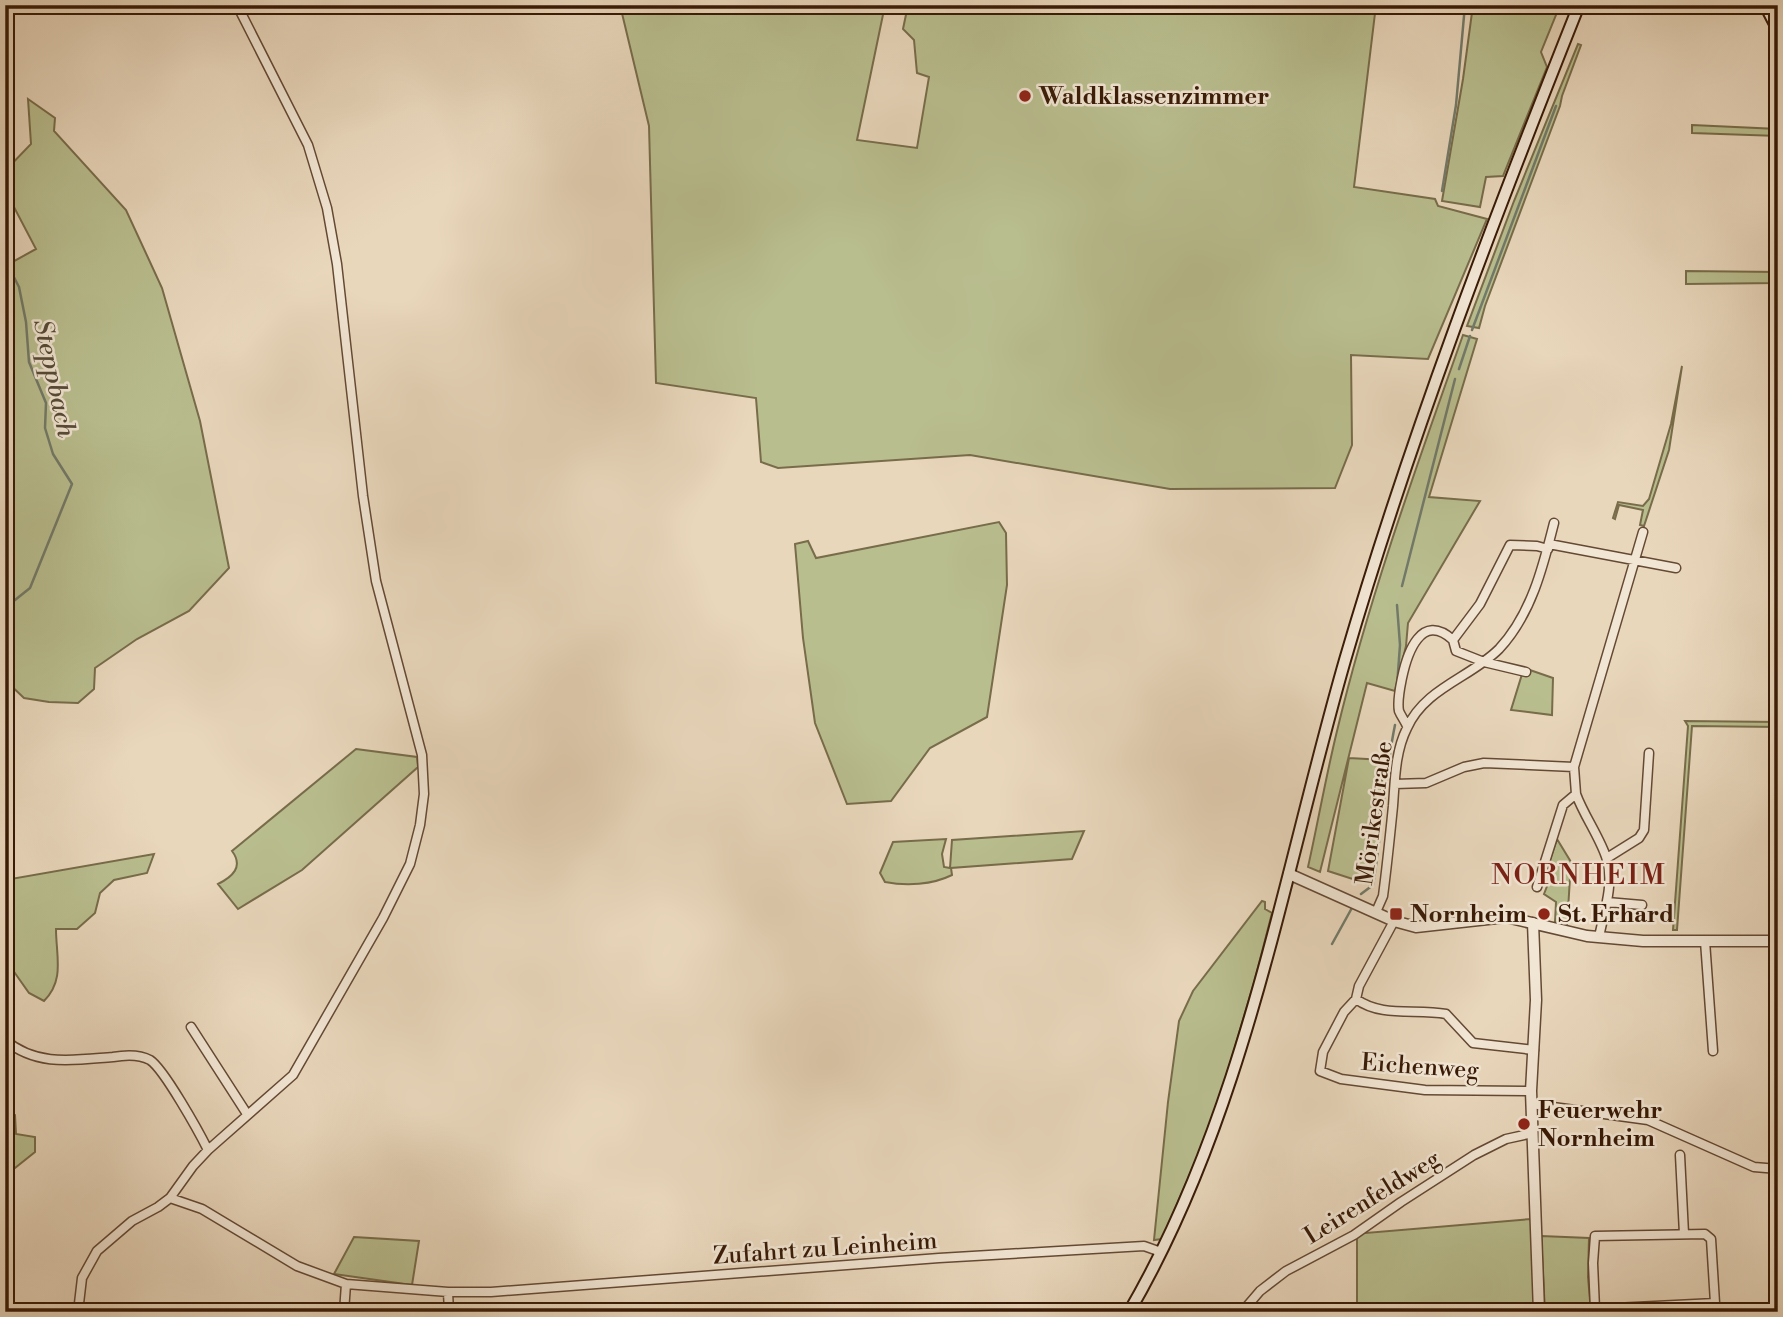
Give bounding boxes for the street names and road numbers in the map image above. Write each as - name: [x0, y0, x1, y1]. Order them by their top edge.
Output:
- street label: Mörikestraße: [1350, 739, 1400, 887]
- street label: Eichenweg: [1360, 1048, 1480, 1086]
- street label: Leirenfeldweg: [1299, 1144, 1447, 1252]
- street label: Zufahrt zu Leinheim: [712, 1226, 938, 1272]

